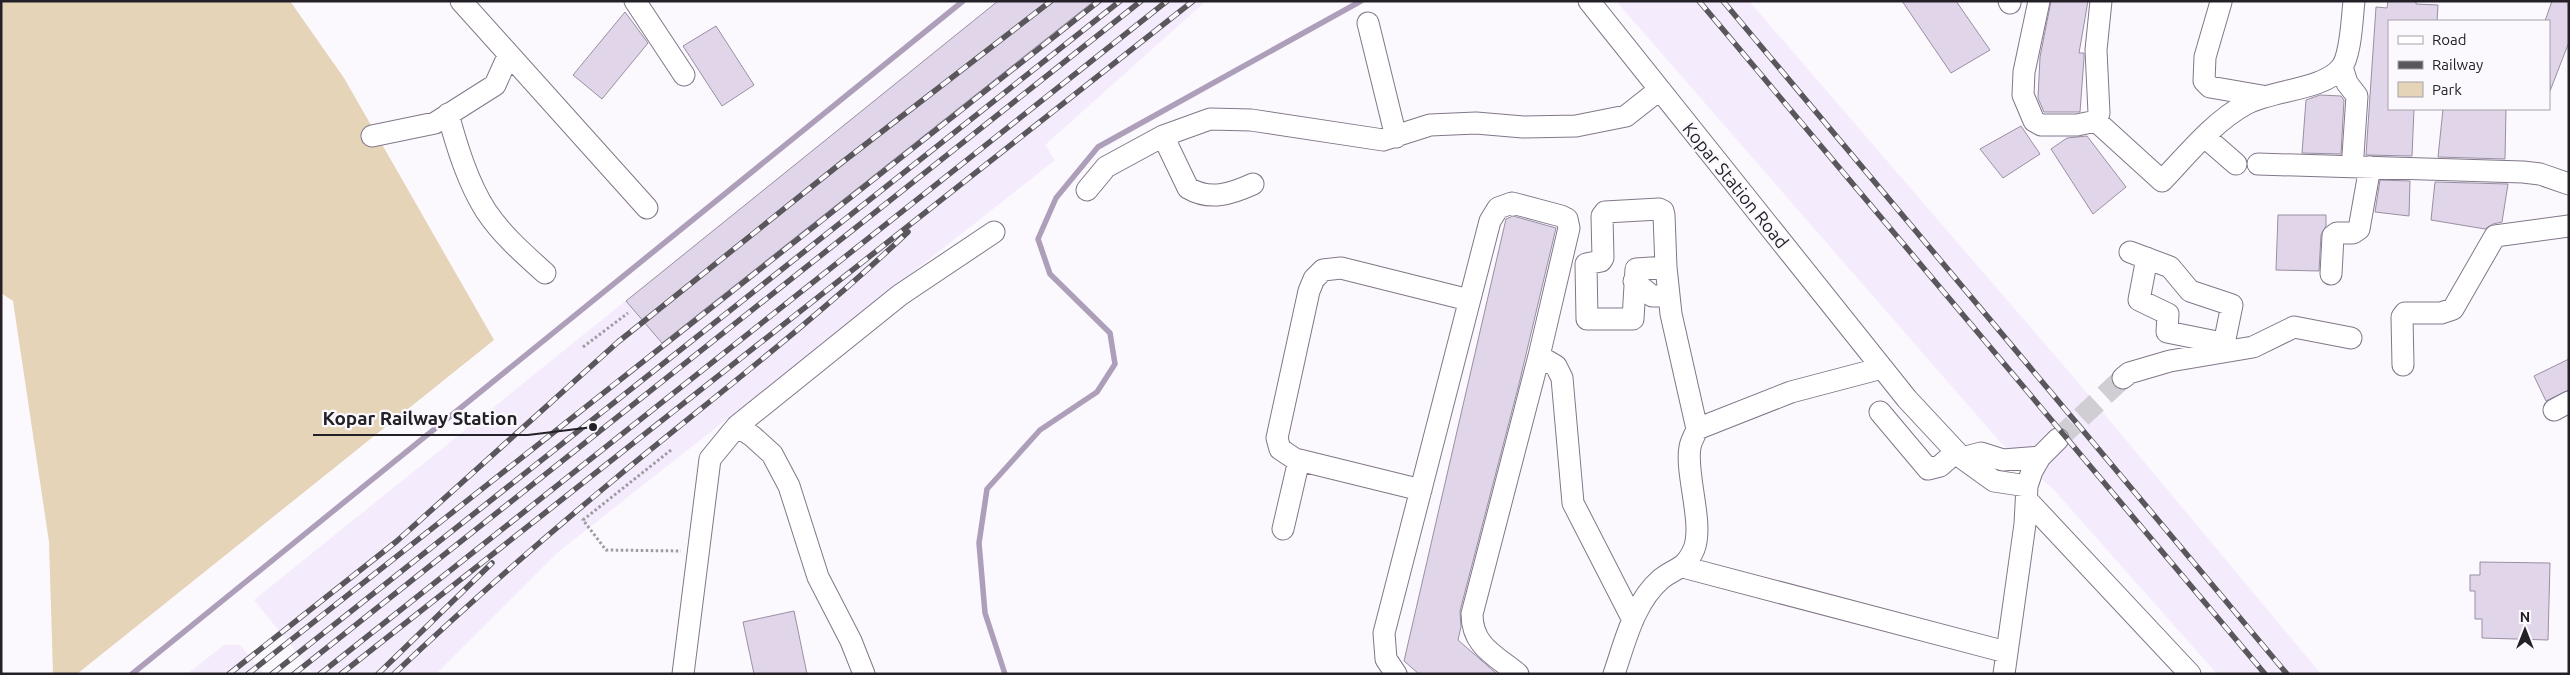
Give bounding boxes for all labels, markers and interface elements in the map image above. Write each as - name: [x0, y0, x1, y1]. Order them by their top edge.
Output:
- legend: [2388, 20, 2550, 110]
- text: Road: [2432, 31, 2467, 48]
- text: Railway: [2432, 56, 2483, 73]
- text: Park: [2432, 81, 2462, 98]
- street label: Kopar Station Road: [1679, 118, 1793, 252]
- callout: Kopar Railway Station: [313, 401, 528, 435]
- text: Kopar Railway Station: [322, 407, 518, 429]
- north arrow: [2500, 605, 2550, 655]
- text: N: [2520, 609, 2530, 625]

